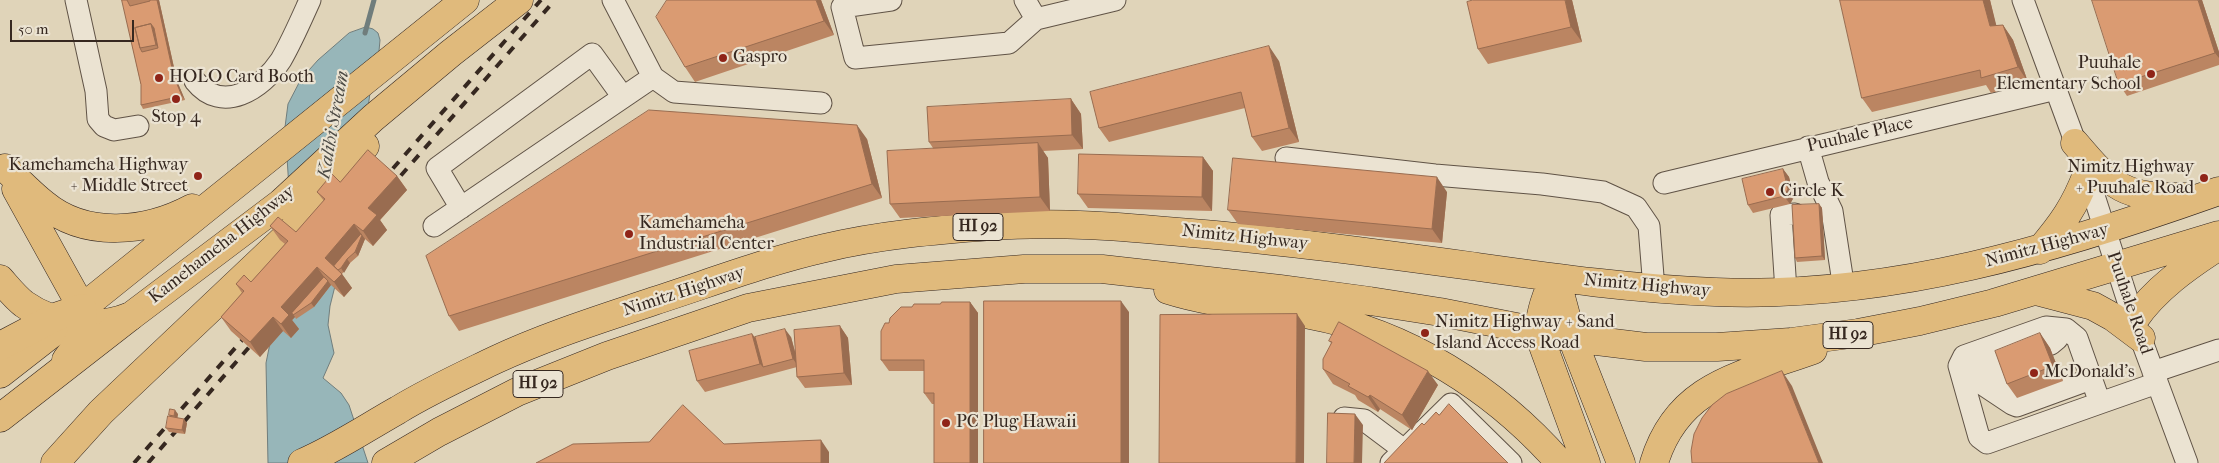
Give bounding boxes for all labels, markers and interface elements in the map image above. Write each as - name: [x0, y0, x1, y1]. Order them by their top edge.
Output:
- scale bar: [12, 10, 136, 42]
- text: 50 m: [18, 20, 48, 38]
- place label: Gaspro: [733, 47, 787, 69]
- marker: Gaspro: [717, 52, 729, 64]
- place label: Puuhale Elementary School: [1996, 53, 2141, 96]
- place label: HOLO Card Booth: [169, 67, 314, 89]
- marker: Puuhale Elementary School: [2145, 68, 2157, 80]
- water label: Kalihi Stream: [313, 69, 355, 181]
- marker: HOLO Card Booth: [153, 72, 165, 84]
- marker: Stop 4: [170, 93, 182, 105]
- place label: Stop 4: [151, 107, 201, 129]
- street label: Puuhale Place: [1805, 112, 1915, 158]
- place label: Kamehameha Highway + Middle Street: [9, 155, 188, 198]
- place label: Nimitz Highway + Puuhale Road: [2067, 157, 2194, 200]
- marker: Kamehameha Highway + Middle Street: [192, 170, 204, 182]
- marker: Nimitz Highway + Puuhale Road: [2198, 172, 2210, 184]
- street label: Kamehameha Highway: [145, 181, 299, 309]
- place label: Circle K: [1780, 181, 1843, 203]
- marker: Circle K: [1764, 186, 1776, 198]
- place label: Kamehameha Industrial Center: [639, 213, 774, 255]
- road number: HI 92: [953, 213, 1003, 240]
- street label: Nimitz Highway: [1983, 219, 2111, 273]
- street label: Nimitz Highway: [1181, 221, 1309, 255]
- marker: Kamehameha Industrial Center: [623, 228, 635, 240]
- street label: Puuhale Road: [2101, 249, 2157, 357]
- street label: Nimitz Highway: [620, 262, 748, 322]
- street label: Nimitz Highway: [1583, 270, 1711, 302]
- place label: Nimitz Highway + Sand Island Access Road: [1435, 312, 1615, 354]
- road number: HI 92: [1823, 322, 1873, 348]
- marker: Nimitz Highway + Sand Island Access Road: [1419, 327, 1431, 339]
- place label: McDonald's: [2044, 362, 2135, 384]
- marker: McDonald's: [2028, 367, 2040, 379]
- road number: HI 92: [513, 370, 563, 398]
- place label: PC Plug Hawaii: [956, 412, 1077, 434]
- marker: PC Plug Hawaii: [940, 417, 952, 429]

